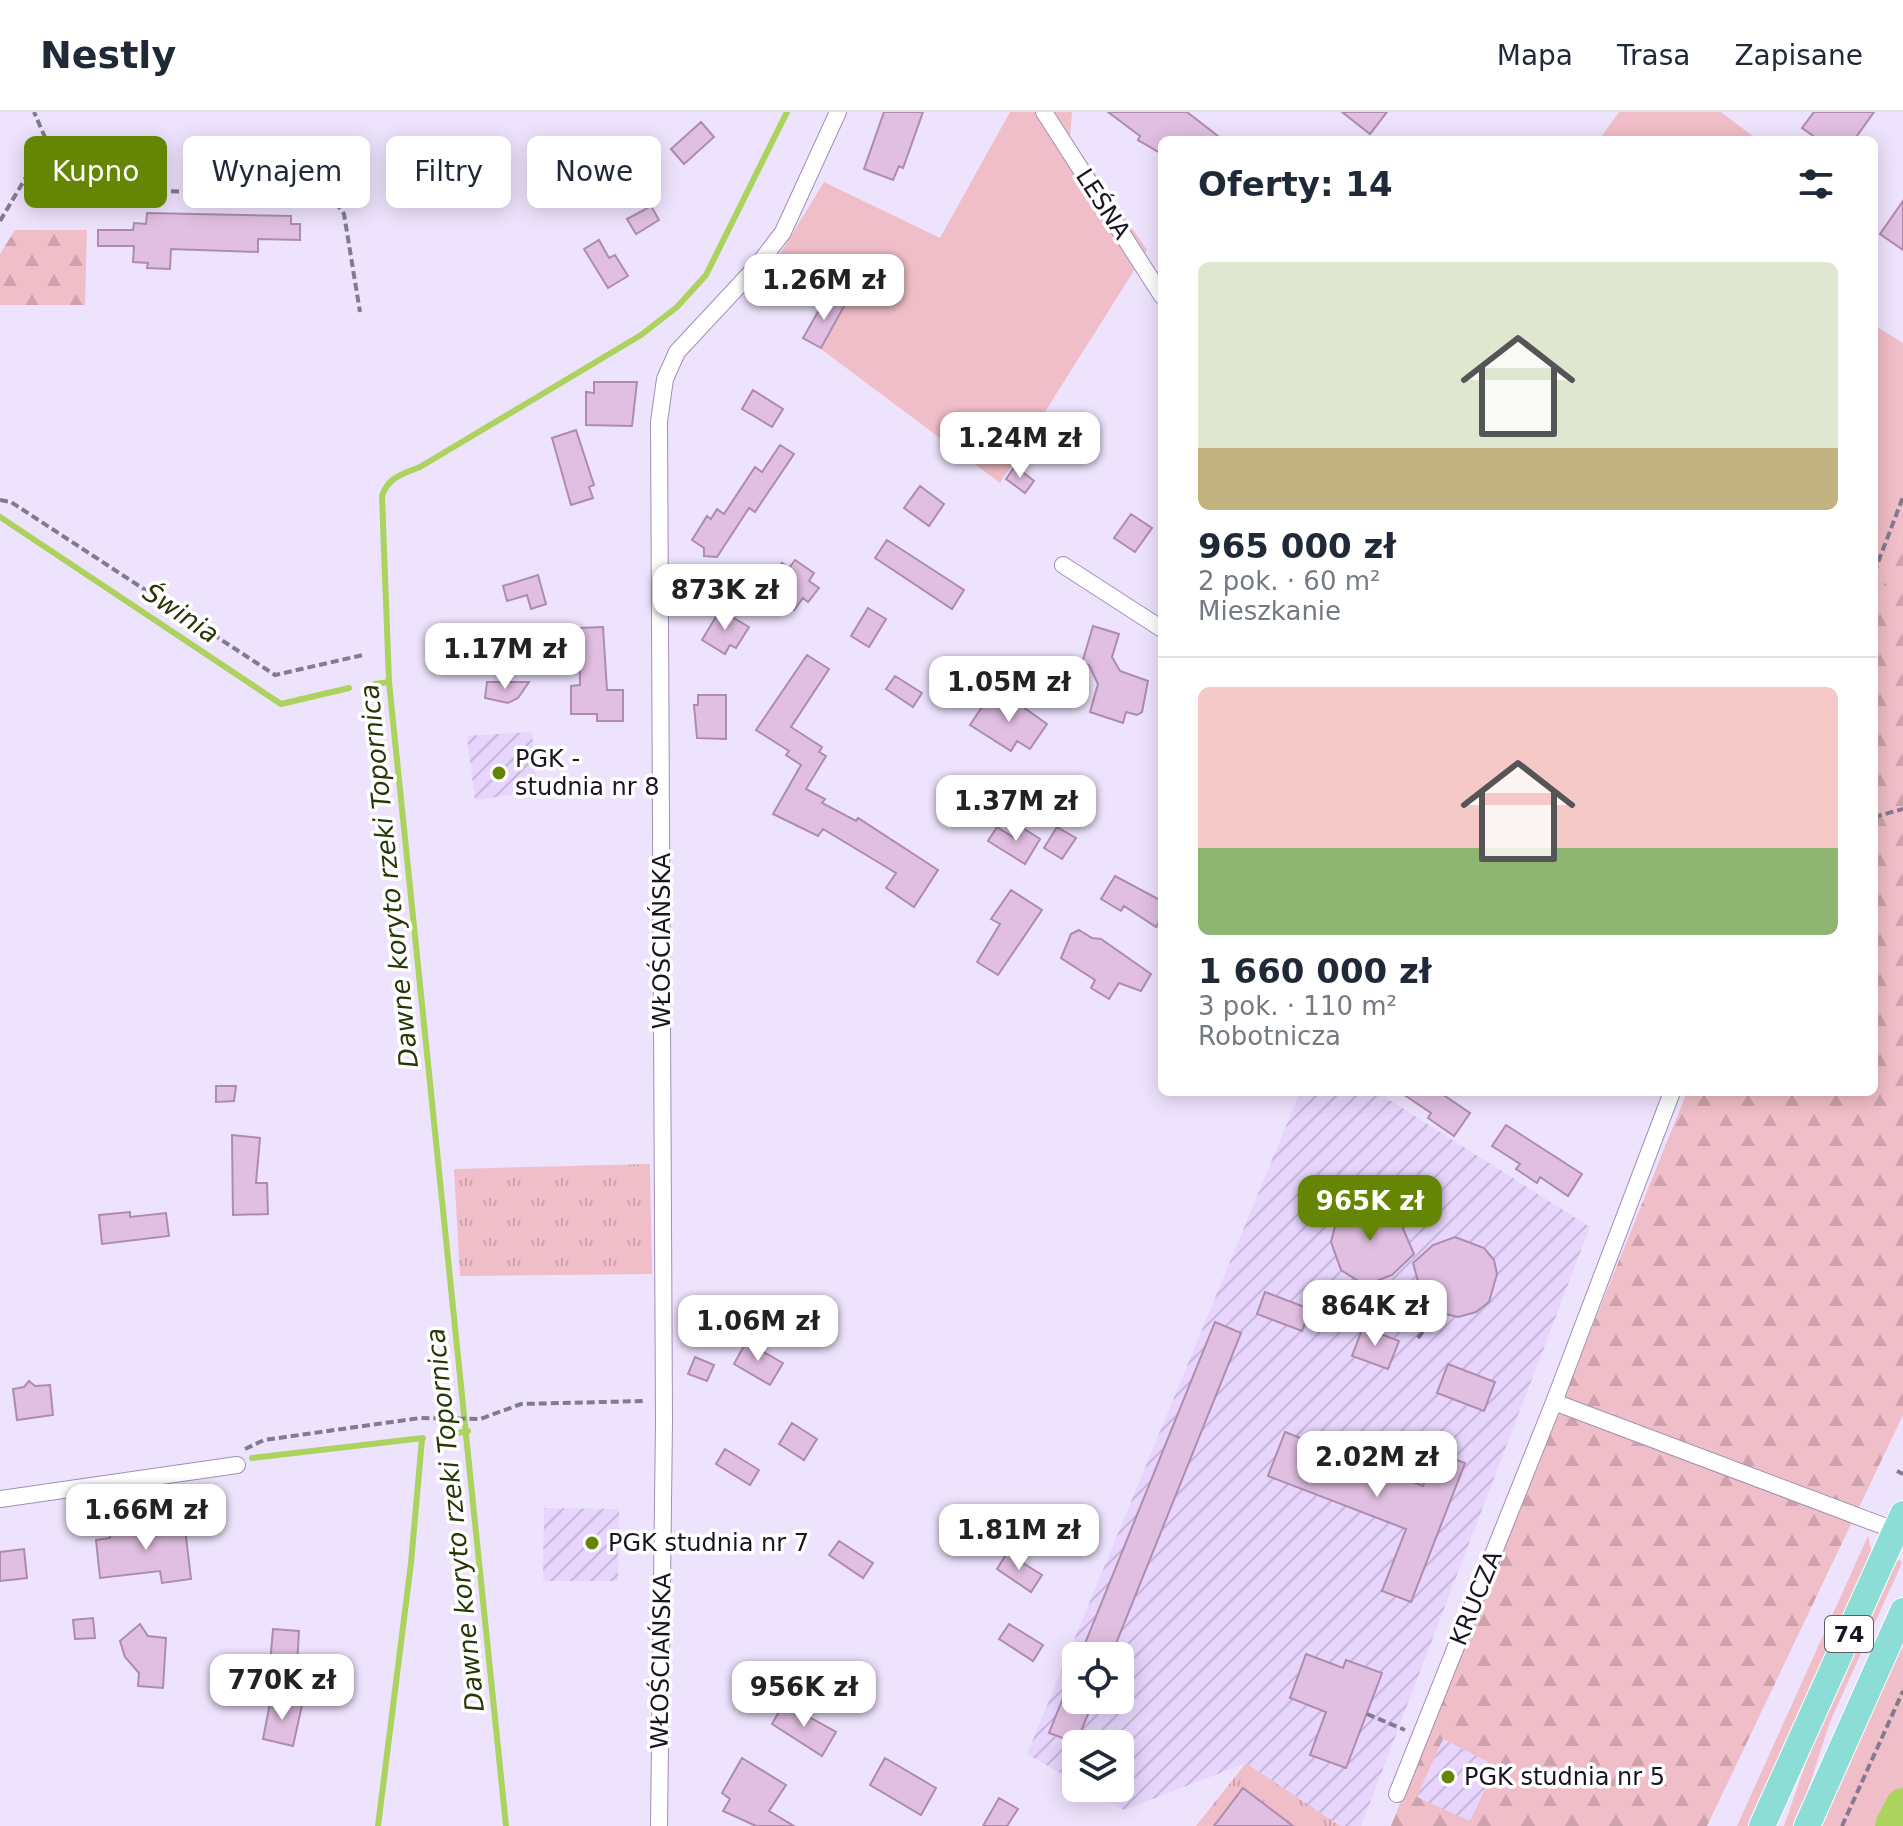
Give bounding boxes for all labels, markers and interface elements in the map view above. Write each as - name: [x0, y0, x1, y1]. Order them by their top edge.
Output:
- text: Nestly: [40, 33, 176, 77]
- text: Mapa: [1497, 39, 1573, 72]
- text: Trasa: [1617, 39, 1690, 72]
- text: Zapisane: [1734, 39, 1863, 72]
- chip: Kupno: [24, 136, 167, 208]
- chip: Wynajem: [183, 136, 370, 208]
- chip: Filtry: [386, 136, 511, 208]
- chip: Nowe: [527, 136, 661, 208]
- icon: filters: [1794, 162, 1838, 206]
- street label: LEŚNA: [1070, 163, 1138, 245]
- text: Oferty: 14: [1198, 164, 1393, 204]
- pin: 1.26M zł: [741, 254, 907, 322]
- text: 1.26M zł: [762, 265, 886, 295]
- icon: home: [1446, 314, 1590, 458]
- pin: 1.24M zł: [937, 412, 1103, 480]
- text: 1.24M zł: [958, 423, 1082, 453]
- text: 965 000 zł: [1198, 526, 1396, 566]
- pin: 873K zł: [651, 564, 799, 632]
- text: 2 pok. · 60 m²: [1198, 566, 1380, 596]
- text: 873K zł: [671, 575, 779, 605]
- water label: Świnia: [138, 576, 225, 649]
- text: Mieszkanie: [1198, 596, 1341, 626]
- pin: 1.17M zł: [422, 623, 588, 691]
- text: 1.17M zł: [443, 634, 567, 664]
- pin: 1.05M zł: [926, 656, 1092, 724]
- text: 1.05M zł: [947, 667, 1071, 697]
- water label: Dawne koryto rzeki Topornica: [354, 683, 424, 1069]
- icon: home: [1446, 739, 1590, 883]
- place label: PGK - studnia nr 8: [515, 745, 660, 801]
- marker: PGK - studnia nr 8: [490, 764, 508, 782]
- pin: 1.37M zł: [933, 775, 1099, 843]
- text: 1.37M zł: [954, 786, 1078, 816]
- street label: WŁOŚCIAŃSKA: [646, 852, 676, 1029]
- text: 1 660 000 zł: [1198, 951, 1432, 991]
- text: 3 pok. · 110 m²: [1198, 991, 1397, 1021]
- text: Robotnicza: [1198, 1021, 1341, 1051]
- pin: 965K zł: [1296, 1175, 1444, 1243]
- text: 965K zł: [1316, 1186, 1424, 1216]
- pin: 864K zł: [1301, 1280, 1449, 1348]
- text: 864K zł: [1321, 1291, 1429, 1321]
- pin: 1.06M zł: [675, 1295, 841, 1363]
- text: 1.06M zł: [696, 1306, 820, 1336]
- water label: Dawne koryto rzeki Topornica: [420, 1327, 490, 1713]
- pin: 2.02M zł: [1294, 1431, 1460, 1499]
- text: 2.02M zł: [1315, 1442, 1439, 1472]
- pin: 1.66M zł: [63, 1484, 229, 1552]
- text: 1.66M zł: [84, 1495, 208, 1525]
- pin: 1.81M zł: [936, 1504, 1102, 1572]
- text: 1.81M zł: [957, 1515, 1081, 1545]
- place label: PGK studnia nr 7: [608, 1529, 809, 1557]
- marker: PGK studnia nr 7: [583, 1534, 601, 1552]
- street label: KRUCZA: [1444, 1546, 1508, 1649]
- street label: WŁOŚCIAŃSKA: [643, 1572, 677, 1749]
- road number: 74: [1825, 1616, 1873, 1652]
- map controls: [1062, 1642, 1134, 1802]
- button: locate: [1062, 1642, 1134, 1714]
- pin: 770K zł: [208, 1654, 356, 1722]
- pin: 956K zł: [730, 1661, 878, 1729]
- text: 770K zł: [228, 1665, 336, 1695]
- text: 956K zł: [750, 1672, 858, 1702]
- button: layers: [1062, 1730, 1134, 1802]
- place label: PGK studnia nr 5: [1464, 1763, 1665, 1791]
- marker: PGK studnia nr 5: [1439, 1768, 1457, 1786]

